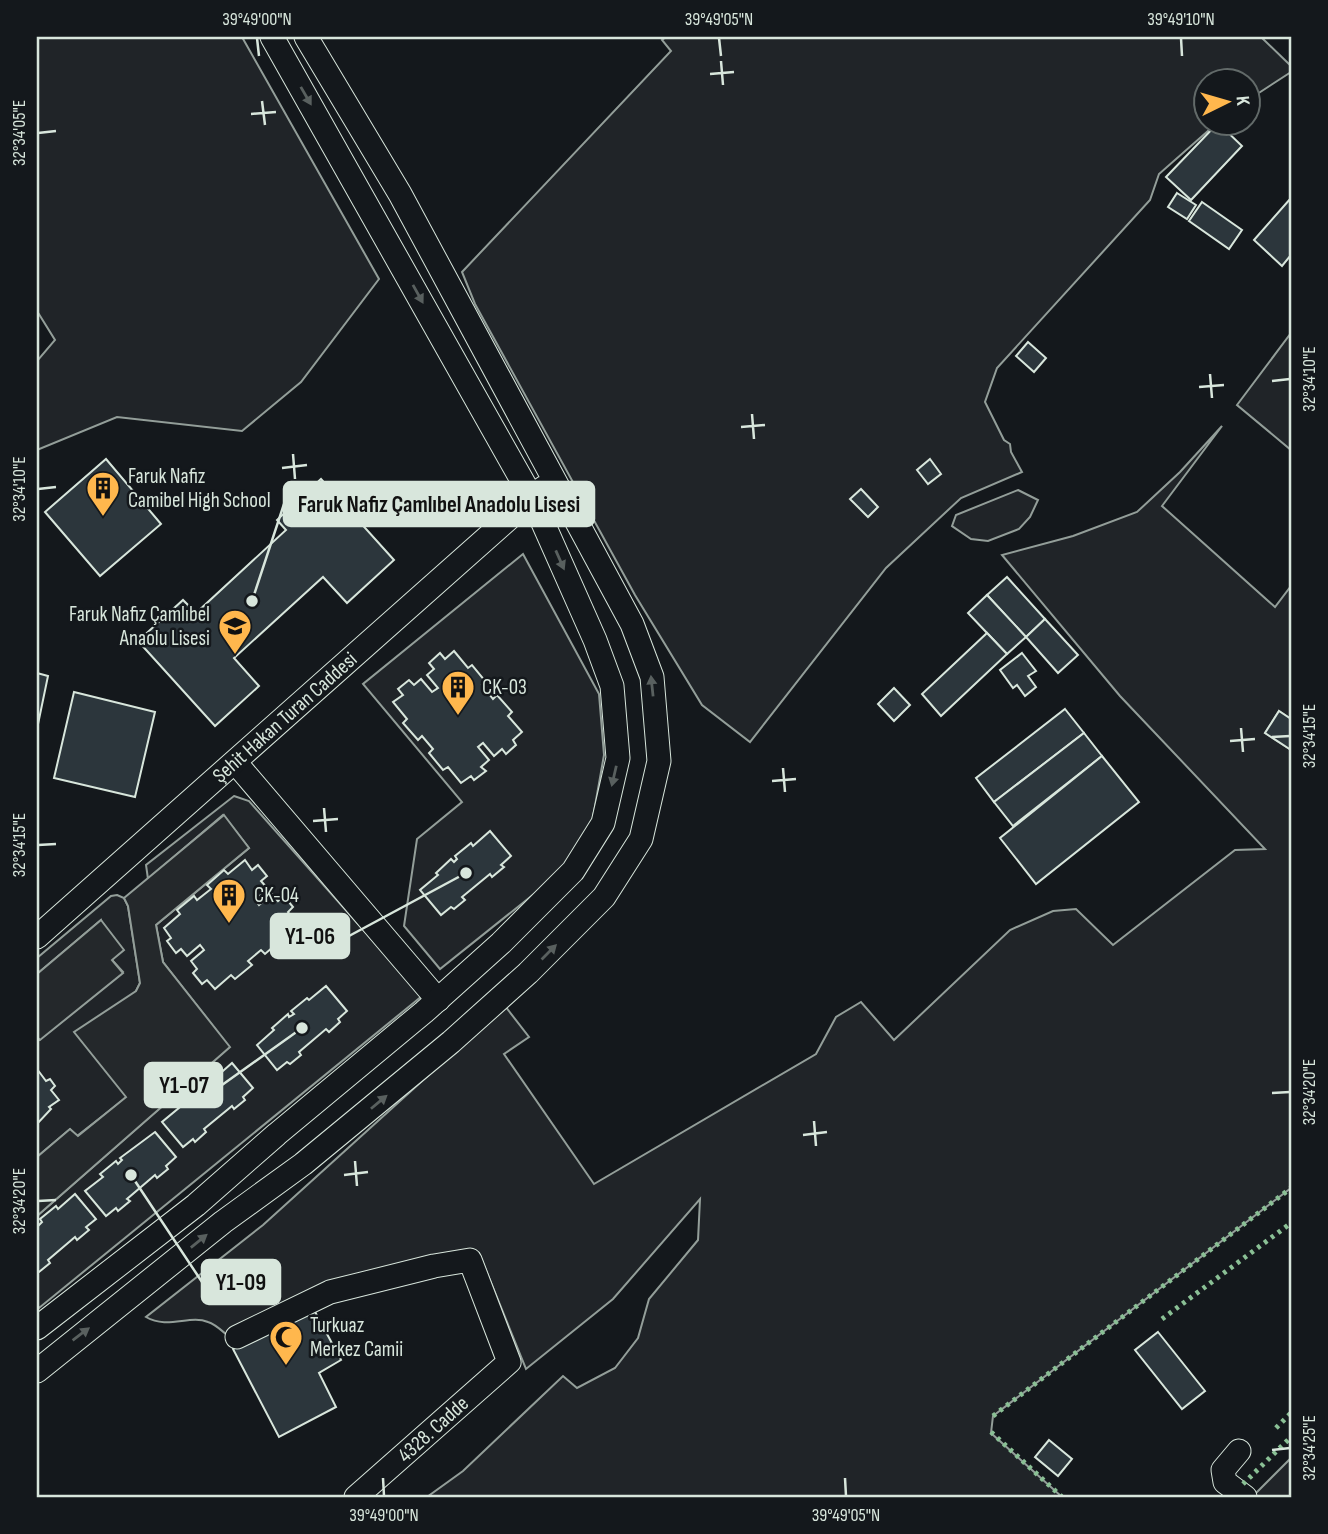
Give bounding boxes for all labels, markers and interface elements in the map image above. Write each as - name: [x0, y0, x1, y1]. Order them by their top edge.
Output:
- text: 39°49'00"N: [222, 9, 292, 30]
- text: 39°49'05"N: [685, 9, 753, 30]
- text: 39°49'10"N: [1147, 9, 1215, 30]
- north arrow: [1192, 66, 1262, 136]
- one-way arrow: [300, 86, 312, 106]
- text: K: [1231, 95, 1254, 107]
- text: 32°34'05"E: [9, 100, 30, 166]
- one-way arrow: [412, 285, 424, 304]
- text: 32°34'10"E: [1299, 346, 1320, 412]
- text: 32°34'10"E: [9, 456, 30, 522]
- place label: Faruk Nafiz Camibel High School: [128, 464, 271, 513]
- building icon: Faruk Nafiz Camibel High School: [84, 469, 122, 518]
- callout: Faruk Nafiz Çamlıbel Anadolu Lisesi: [284, 482, 594, 526]
- text: Faruk Nafiz Çamlıbel Anadolu Lisesi: [298, 491, 580, 519]
- one-way arrow: [554, 549, 565, 570]
- place label: Faruk Nafiz Çamlıbel Anaolu Lisesi: [69, 602, 210, 651]
- school or university icon: Faruk Nafiz Çamlıbel Anaolu Lisesi: [216, 607, 254, 656]
- street label: Şehit Hakan Turan Caddesi: [208, 647, 362, 788]
- building icon: CK-03: [439, 668, 477, 717]
- place label: CK-03: [482, 675, 527, 700]
- one-way arrow: [647, 675, 658, 697]
- text: 32°34'15"E: [1299, 704, 1320, 768]
- one-way arrow: [608, 765, 619, 787]
- text: 32°34'15"E: [9, 813, 30, 877]
- building icon: CK-04: [210, 876, 248, 925]
- place label: CK-04: [254, 883, 299, 908]
- callout: Y1-06: [271, 914, 349, 958]
- text: Y1-06: [285, 923, 335, 951]
- one-way arrow: [540, 944, 557, 960]
- text: 32°34'20"E: [1299, 1059, 1320, 1125]
- callout: Y1-07: [145, 1063, 222, 1107]
- text: Y1-07: [159, 1072, 209, 1100]
- one-way arrow: [370, 1095, 387, 1110]
- text: 32°34'20"E: [9, 1168, 30, 1234]
- one-way arrow: [190, 1234, 208, 1249]
- callout: Y1-09: [202, 1260, 280, 1304]
- text: Y1-09: [216, 1269, 266, 1297]
- place label: Turkuaz Merkez Camii: [310, 1313, 403, 1362]
- mosque icon: Turkuaz Merkez Camii: [267, 1318, 305, 1367]
- one-way arrow: [72, 1327, 90, 1341]
- street label: 4328. Cadde: [393, 1391, 474, 1468]
- text: 32°34'25"E: [1299, 1415, 1320, 1481]
- text: 39°49'00"N: [349, 1505, 419, 1526]
- text: 39°49'05"N: [812, 1505, 880, 1526]

